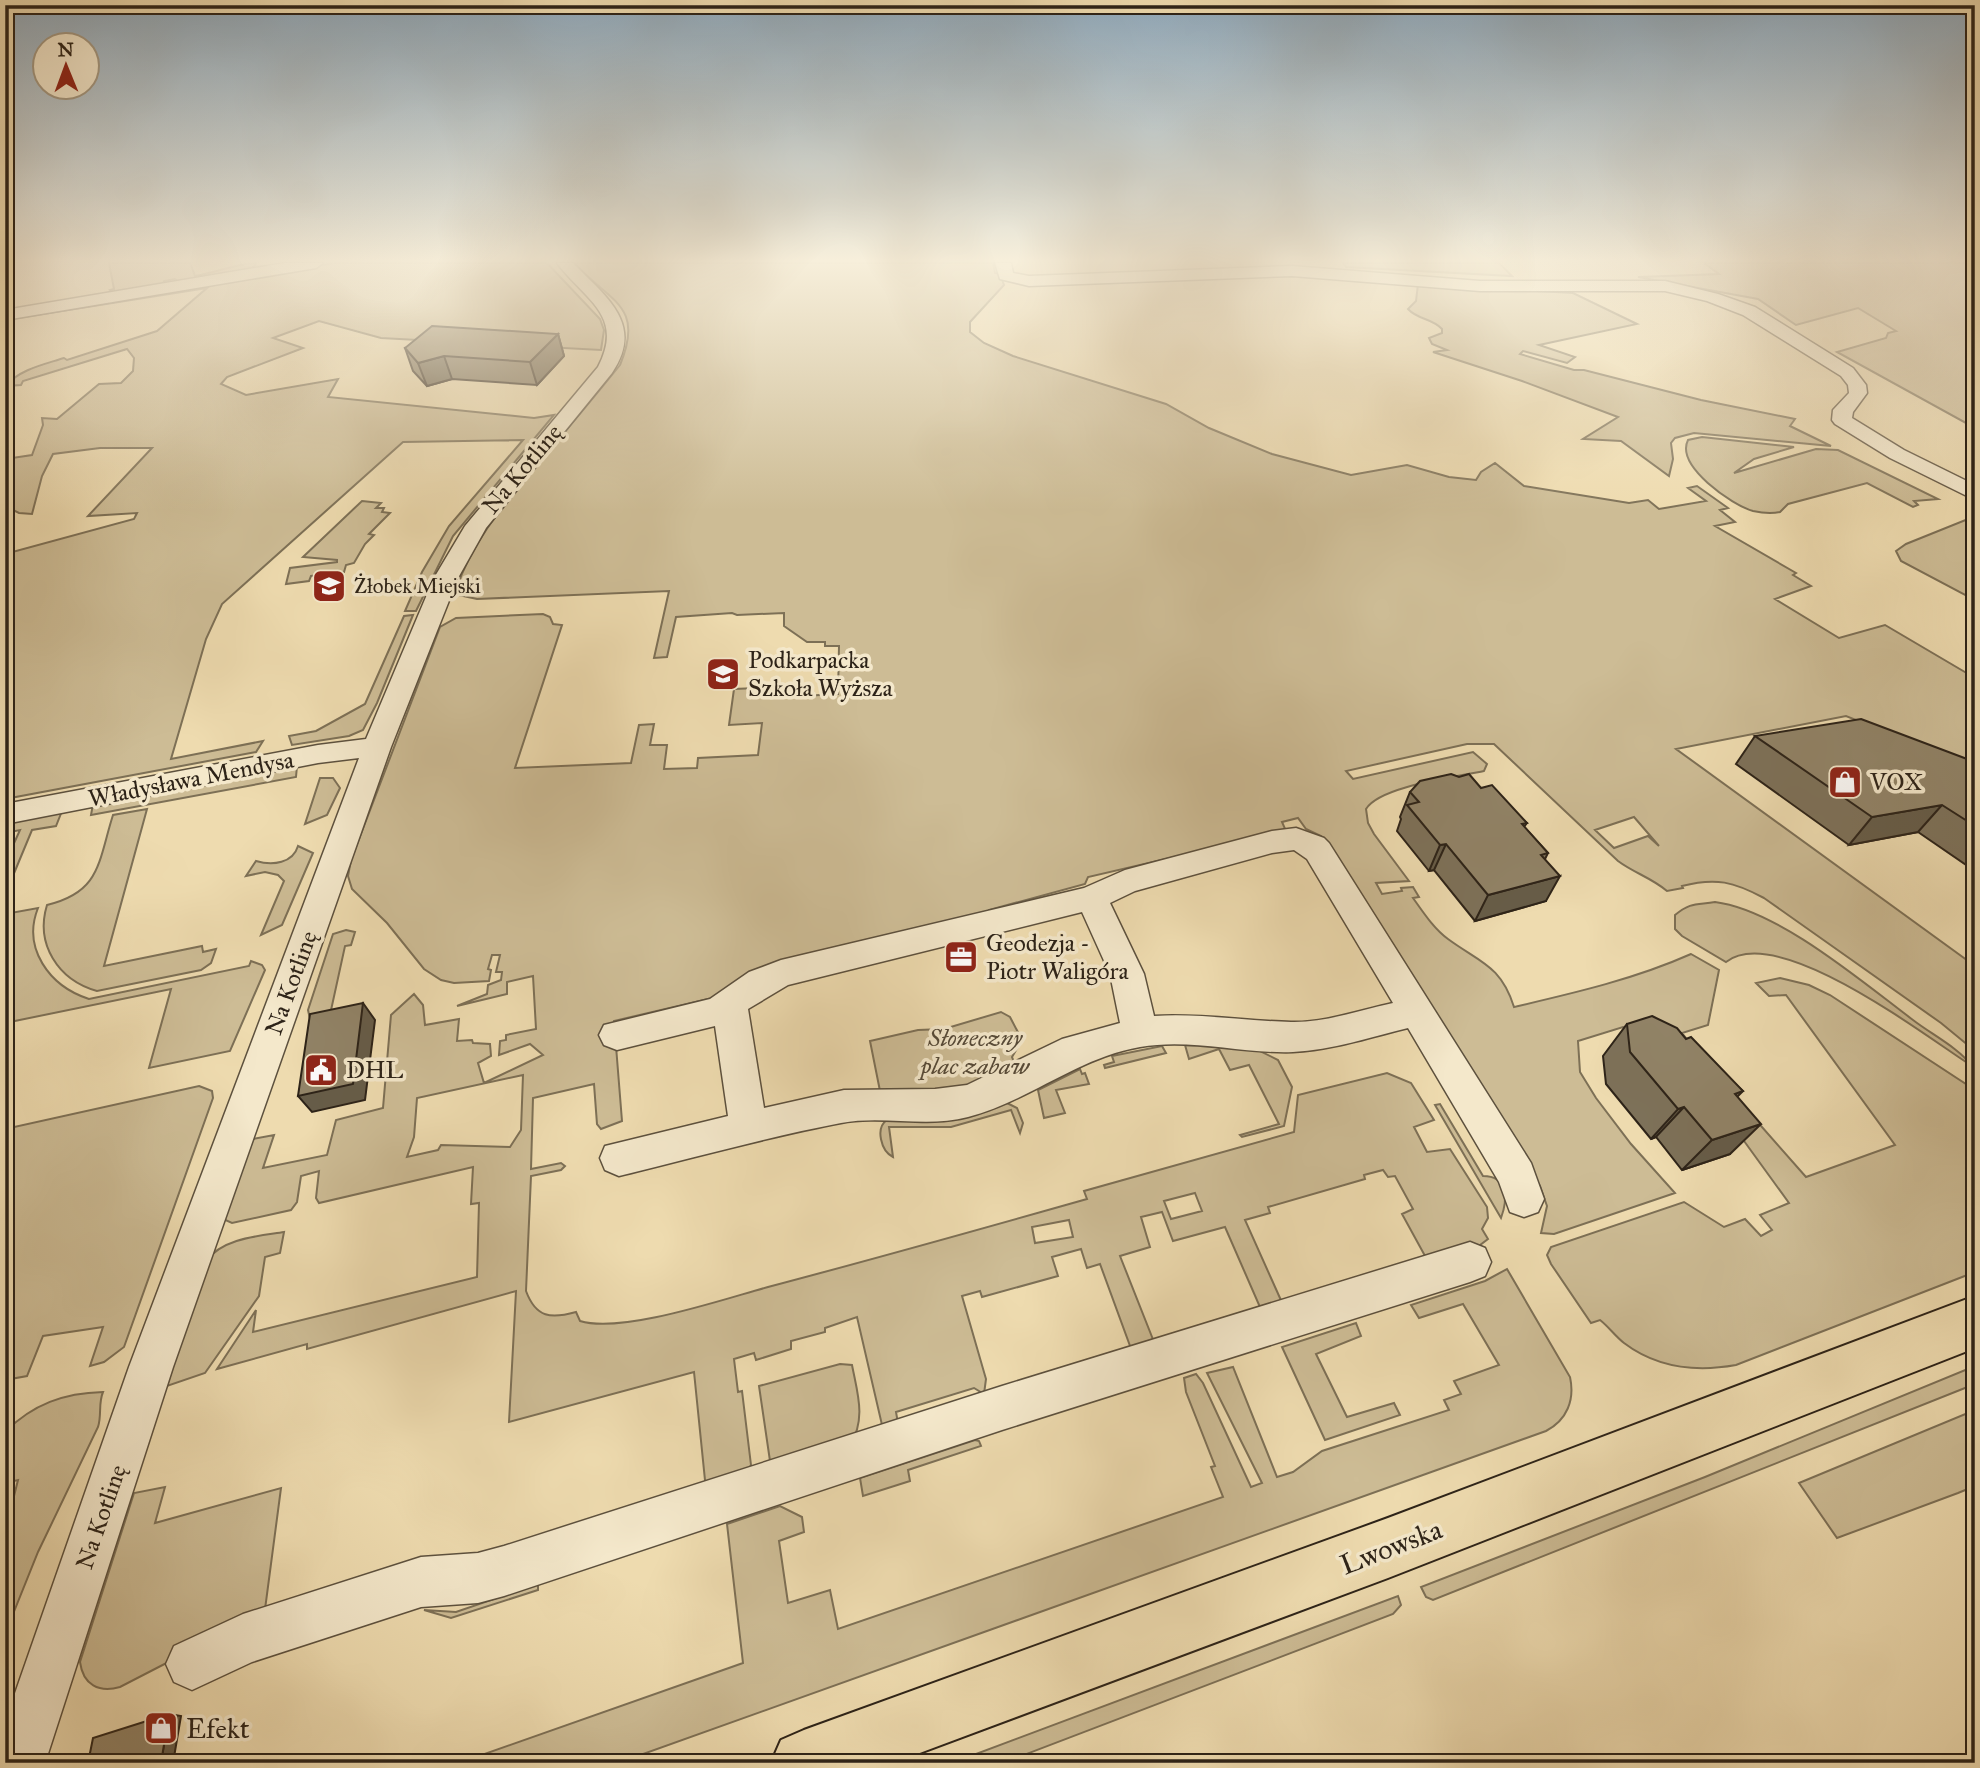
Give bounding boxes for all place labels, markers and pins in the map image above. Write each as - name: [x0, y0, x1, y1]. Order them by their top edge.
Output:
- school or university icon: Żłobek Miejski: [310, 567, 348, 605]
- place label: Żłobek Miejski: [354, 573, 481, 599]
- place label: Podkarpacka Szkoła Wyższa: [748, 645, 893, 703]
- school or university icon: Podkarpacka Szkoła Wyższa: [704, 655, 742, 693]
- shop icon: VOX: [1826, 763, 1864, 801]
- place label: VOX: [1869, 767, 1923, 797]
- place label: Geodezja - Piotr Waligóra: [986, 928, 1129, 986]
- office icon: Geodezja - Piotr Waligóra: [942, 938, 980, 976]
- public building icon: DHL: [302, 1051, 340, 1089]
- place label: DHL: [346, 1055, 403, 1085]
- shop icon: Efekt: [142, 1709, 180, 1747]
- place label: Efekt: [186, 1711, 250, 1746]

